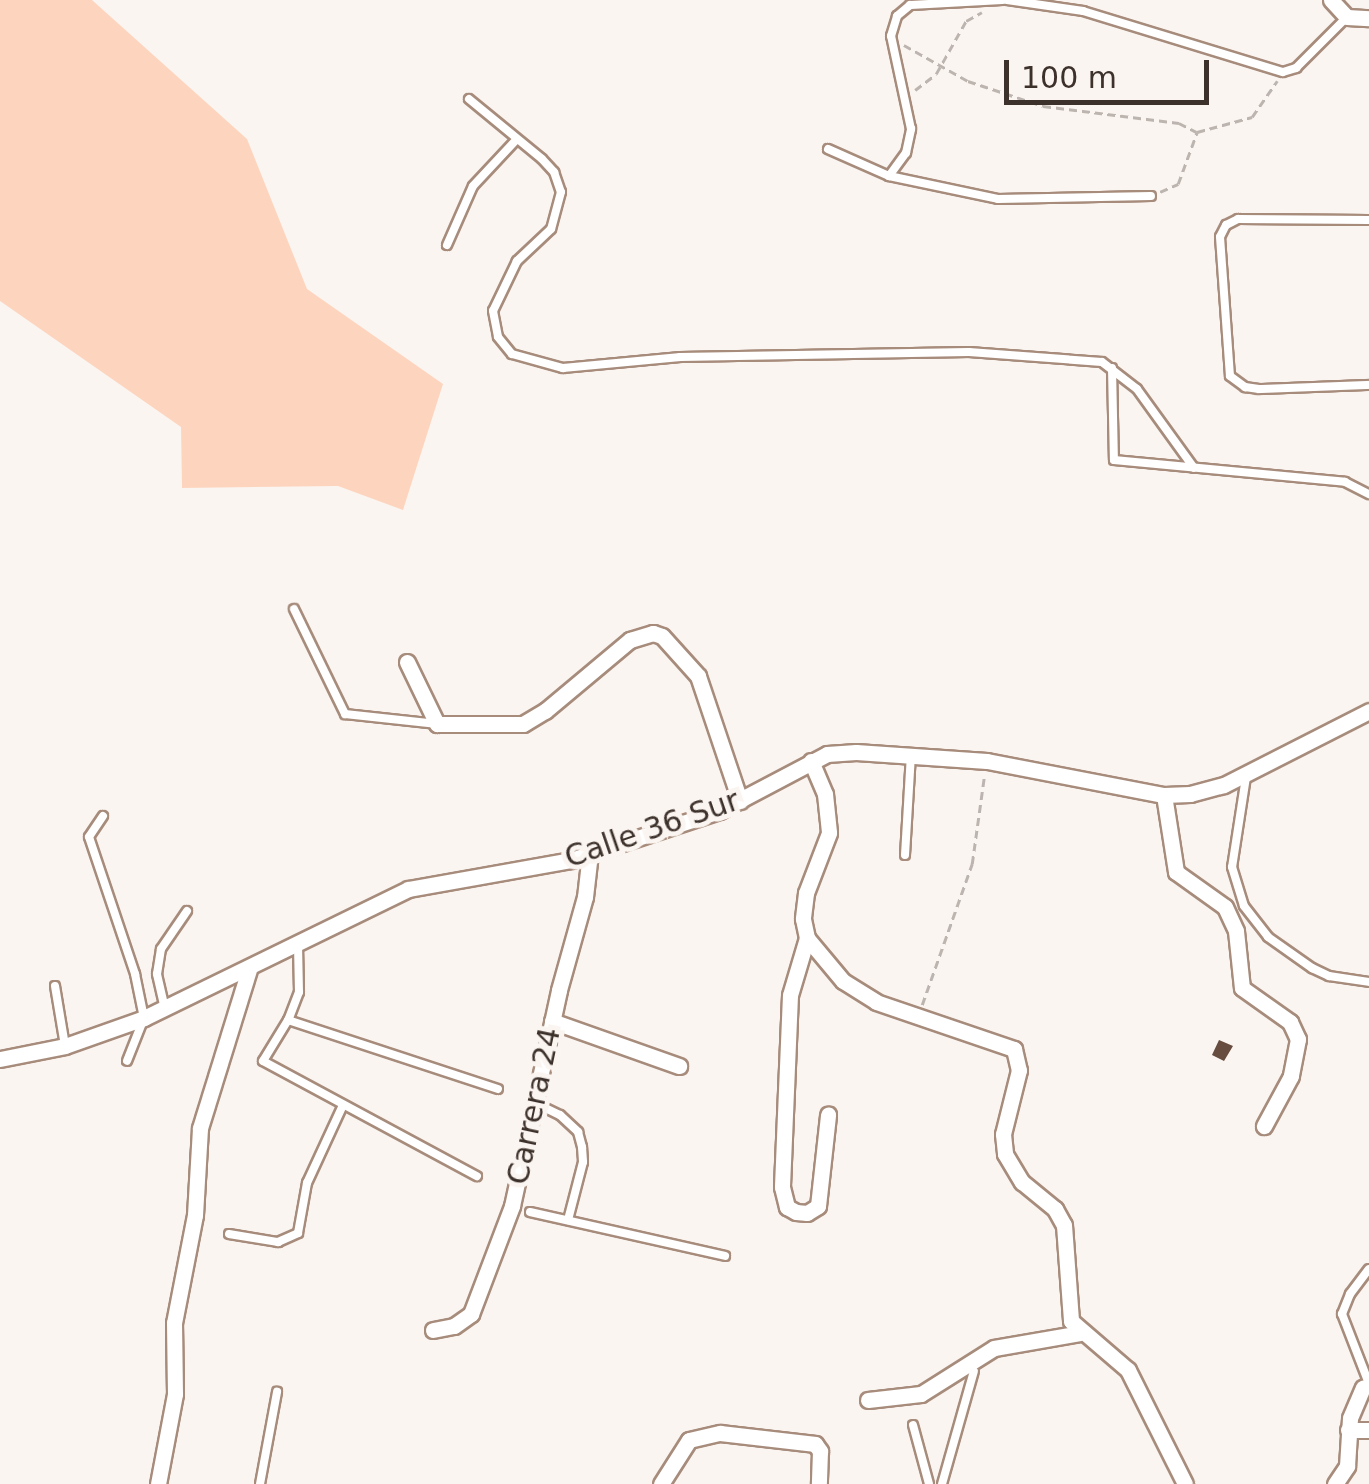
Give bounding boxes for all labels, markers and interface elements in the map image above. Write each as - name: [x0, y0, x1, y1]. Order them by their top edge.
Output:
- scale bar: [1009, 40, 1214, 102]
- text: 100 m: [1021, 60, 1117, 95]
- street label: Calle 36 Sur: [560, 782, 744, 876]
- street label: Carrera 24: [500, 1024, 568, 1188]

